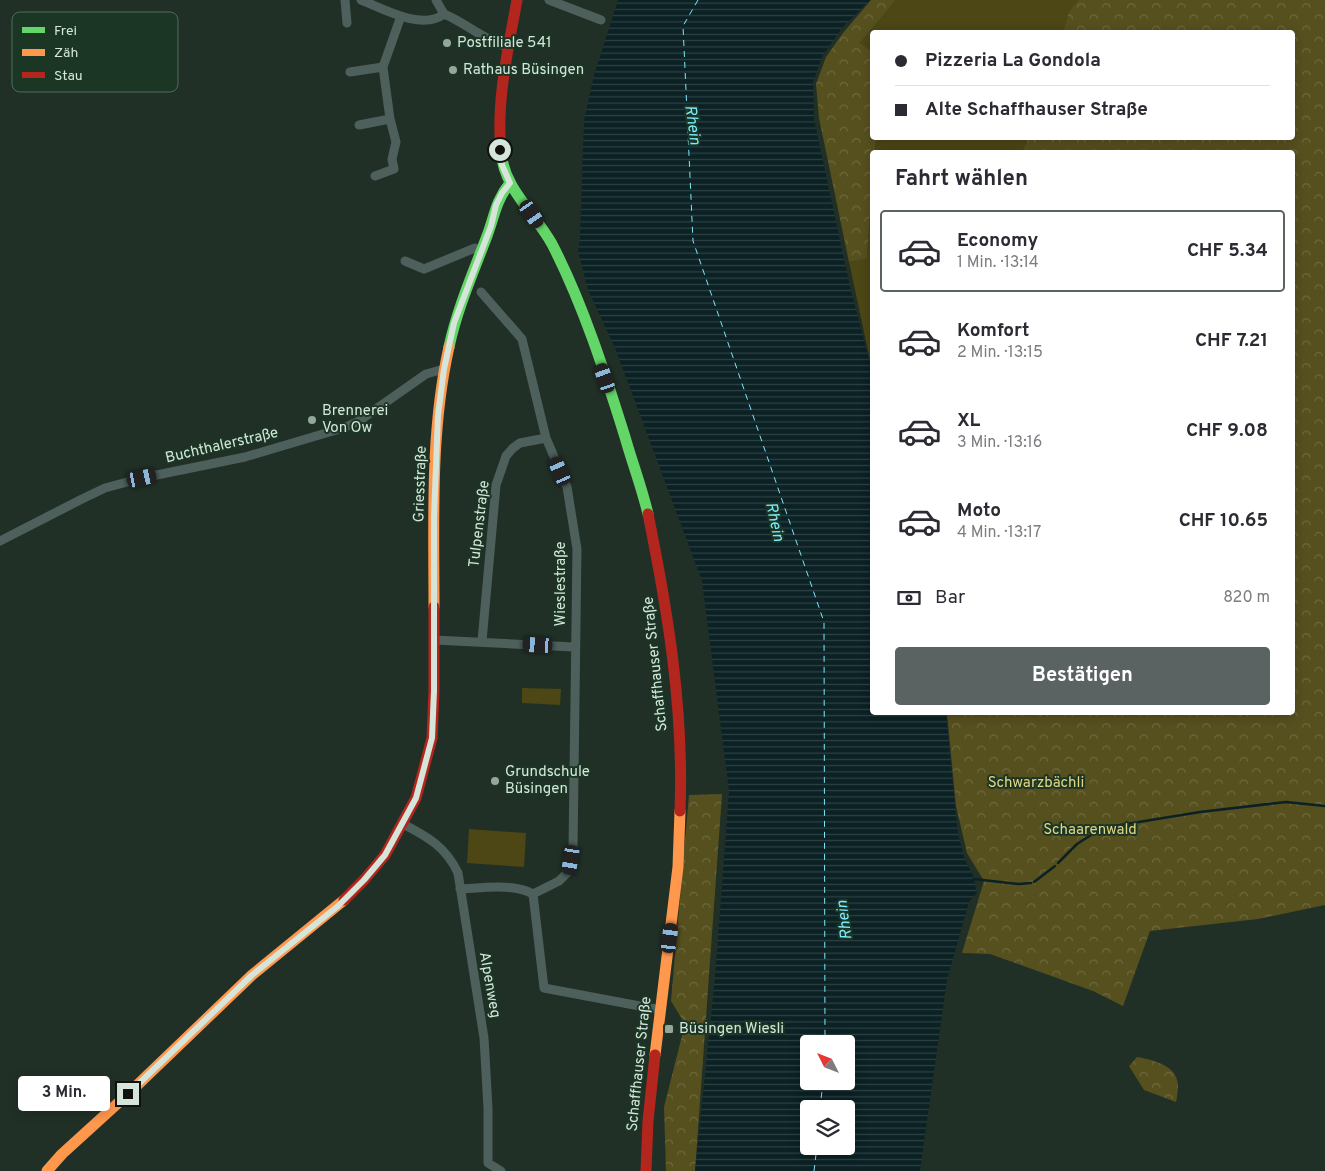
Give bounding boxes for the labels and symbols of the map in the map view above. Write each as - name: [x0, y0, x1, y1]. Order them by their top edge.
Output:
- legend: [12, 12, 178, 92]
- text: Frei: [54, 23, 77, 40]
- place label: Postfiliale 541: [457, 34, 552, 53]
- marker: Postfiliale 541: [441, 37, 453, 49]
- text: Zäh: [54, 45, 78, 62]
- place label: Rathaus Büsingen: [463, 61, 584, 80]
- marker: Rathaus Büsingen: [447, 64, 459, 76]
- text: Stau: [54, 68, 83, 85]
- water label: Rhein: [679, 104, 705, 146]
- route start: [489, 139, 511, 161]
- car: [517, 197, 546, 231]
- car: [593, 361, 616, 395]
- place label: Brennerei Von Ow: [322, 402, 388, 438]
- marker: Brennerei Von Ow: [306, 414, 318, 426]
- street label: Buchthalerstraße: [164, 424, 280, 468]
- street label: Griesstraße: [410, 445, 432, 523]
- car: [547, 454, 572, 488]
- car: [125, 468, 158, 488]
- street label: Tulpenstraße: [465, 479, 495, 569]
- water label: Rhein: [760, 500, 788, 544]
- street label: Wieslestraße: [552, 542, 571, 626]
- street label: Schaffhauser Straße: [639, 596, 673, 732]
- car: [522, 637, 553, 653]
- place label: Grundschule Büsingen: [505, 763, 590, 799]
- park label: Schwarzbächli: [988, 774, 1084, 793]
- marker: Grundschule Büsingen: [489, 775, 501, 787]
- park label: Schaarenwald: [1043, 821, 1137, 840]
- car: [561, 844, 580, 876]
- water label: Rhein: [833, 899, 857, 941]
- car: [660, 922, 679, 954]
- street label: Alpenweg: [474, 950, 504, 1020]
- street label: Schaffhauser Straße: [623, 996, 657, 1132]
- place label: Büsingen Wiesli: [679, 1020, 784, 1039]
- marker: Büsingen Wiesli: [663, 1023, 675, 1035]
- north arrow: [800, 1035, 855, 1090]
- callout: 3 Min.: [18, 1076, 110, 1112]
- route end: [117, 1083, 139, 1105]

